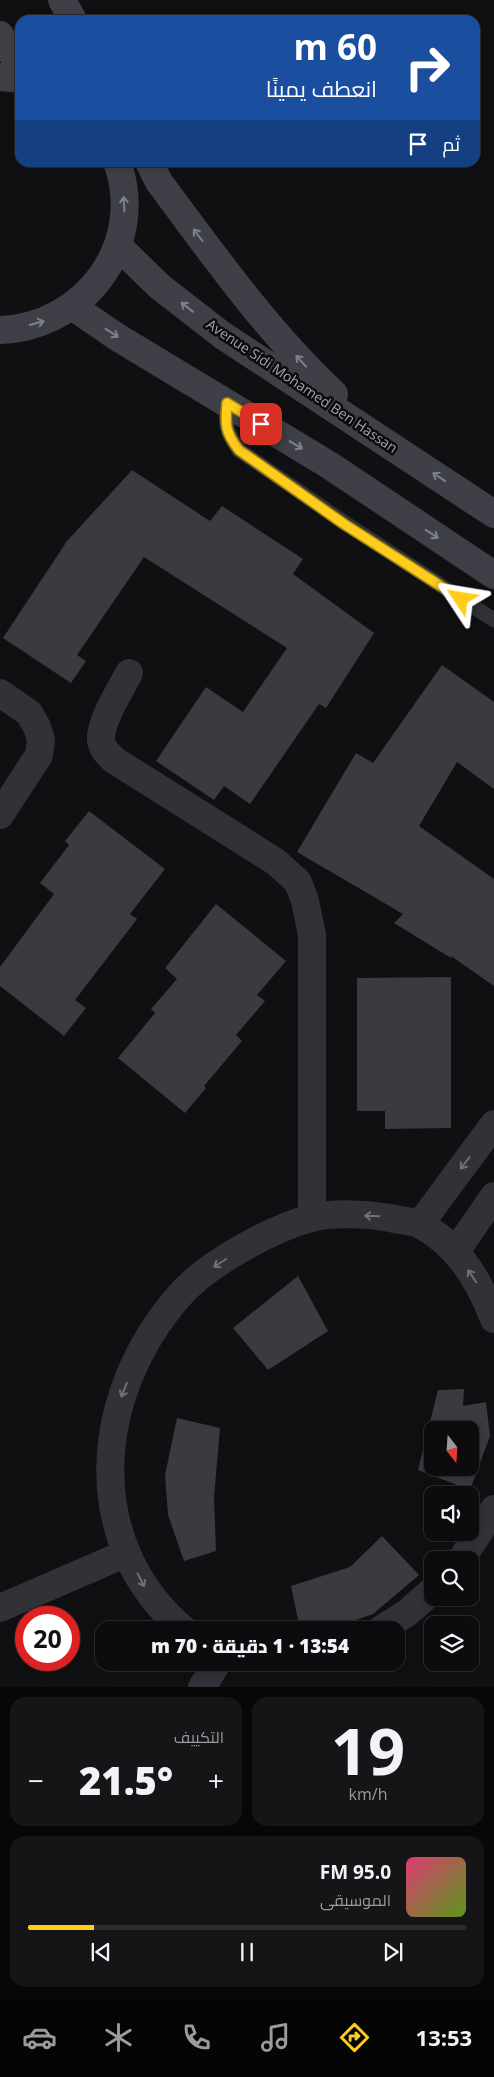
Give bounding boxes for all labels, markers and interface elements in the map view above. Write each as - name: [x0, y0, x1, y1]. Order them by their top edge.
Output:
- text: 60 m: [294, 23, 377, 70]
- icon: right: [395, 35, 460, 100]
- text: انعطف يمينًا: [266, 73, 377, 103]
- icon: arrive: [404, 130, 432, 158]
- text: ثم: [442, 131, 460, 157]
- one-way arrow: [120, 196, 129, 212]
- one-way arrow: [193, 229, 204, 242]
- one-way arrow: [181, 302, 194, 313]
- street label: Avenue Sidi Mohamed Ben Hassan: [203, 314, 402, 457]
- one-way arrow: [29, 318, 45, 328]
- one-way arrow: [105, 329, 119, 339]
- one-way arrow: [295, 355, 307, 368]
- pin: [240, 403, 282, 445]
- icon: arrive: [247, 410, 275, 438]
- one-way arrow: [288, 441, 302, 451]
- one-way arrow: [432, 472, 446, 482]
- one-way arrow: [425, 529, 439, 539]
- position arrow: [434, 572, 486, 624]
- one-way arrow: [460, 1156, 470, 1170]
- one-way arrow: [364, 1212, 380, 1221]
- one-way arrow: [213, 1257, 227, 1268]
- one-way arrow: [467, 1269, 477, 1283]
- one-way arrow: [119, 1382, 129, 1397]
- north arrow: [424, 1421, 479, 1476]
- map controls: [424, 1421, 479, 1671]
- button: sound: [424, 1486, 479, 1541]
- button: search: [424, 1551, 479, 1606]
- one-way arrow: [136, 1572, 146, 1586]
- speed limit sign: 20: [15, 1606, 80, 1671]
- button: layers: [424, 1616, 479, 1671]
- text: 13:54 · 1 دقيقة · 70 m: [151, 1633, 349, 1659]
- text: 19: [331, 1706, 405, 1794]
- text: التكييف: [174, 1726, 224, 1748]
- text: 21.5°: [79, 1754, 173, 1806]
- text: −: [28, 1761, 44, 1799]
- text: +: [208, 1761, 224, 1799]
- text: km/h: [349, 1783, 387, 1805]
- text: 95.0 FM: [320, 1859, 391, 1885]
- text: الموسيقى: [320, 1889, 391, 1911]
- icon: previous: [87, 1938, 115, 1966]
- icon: pause: [233, 1938, 261, 1966]
- icon: next: [379, 1938, 407, 1966]
- icon: car: [22, 2020, 57, 2055]
- icon: climate: [101, 2020, 136, 2055]
- icon: phone: [179, 2020, 214, 2055]
- icon: music: [258, 2020, 293, 2055]
- icon: directions: [337, 2020, 372, 2055]
- text: 13:53: [416, 2022, 472, 2052]

